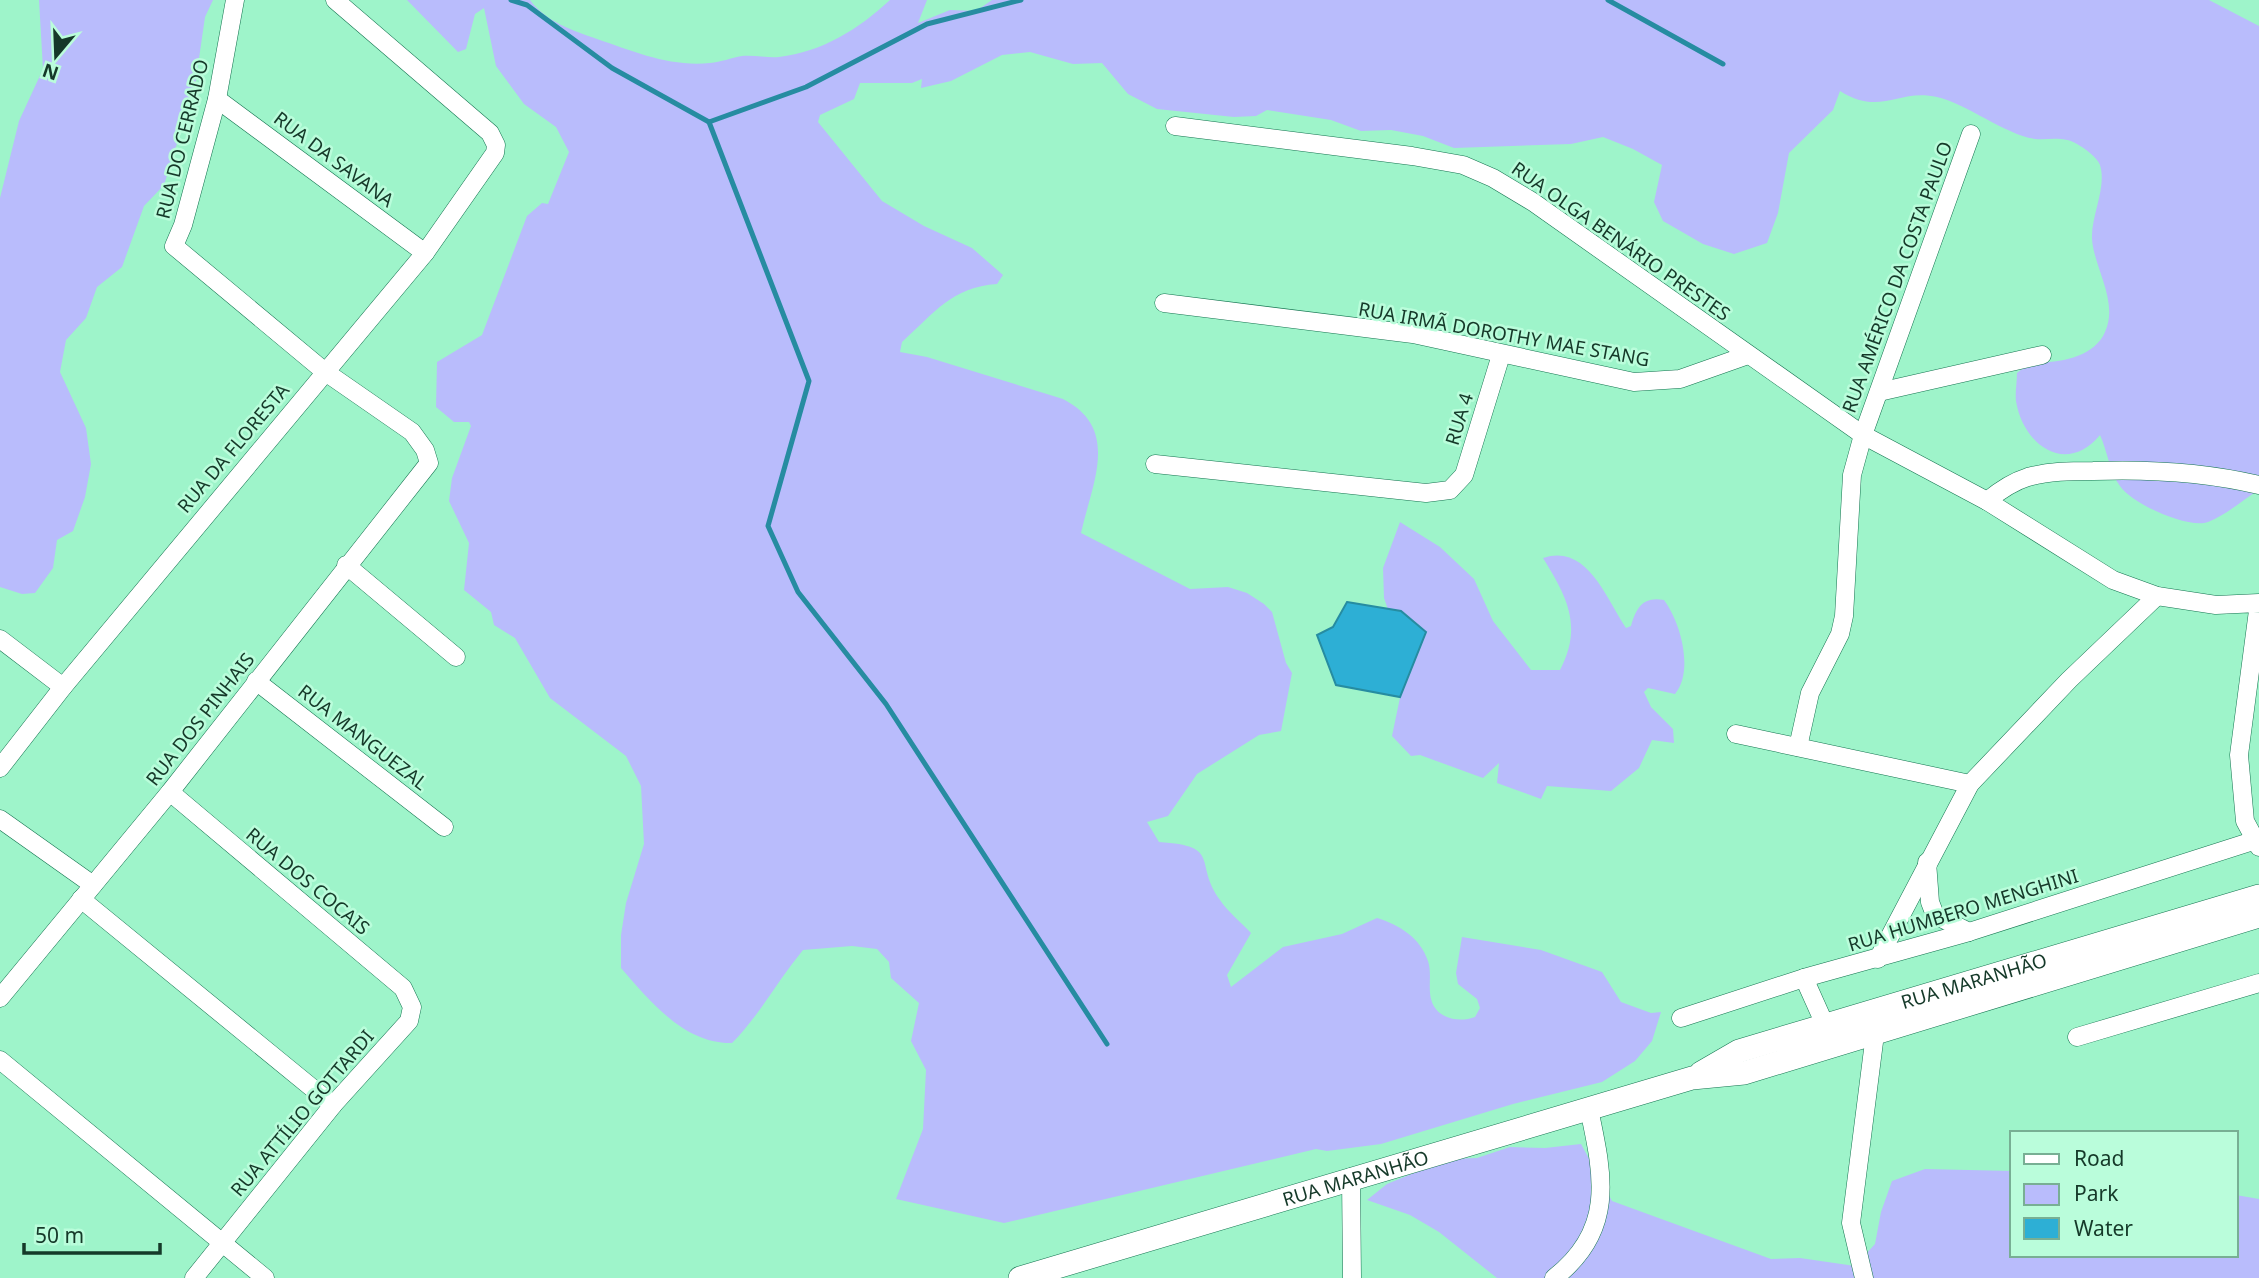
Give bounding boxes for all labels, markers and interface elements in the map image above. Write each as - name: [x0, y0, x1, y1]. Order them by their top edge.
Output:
- north arrow: [21, 21, 91, 91]
- text: N: [39, 57, 62, 87]
- street label: RUA DO CERRADO: [150, 57, 214, 221]
- street label: RUA DA SAVANA: [269, 105, 400, 213]
- street label: RUA AMÉRICO DA COSTA PAULO: [1836, 138, 1958, 416]
- street label: RUA OLGA BENÁRIO PRESTES: [1507, 155, 1735, 327]
- street label: RUA IRMÃ DOROTHY MAE STANG: [1356, 296, 1652, 372]
- street label: RUA DA FLORESTA: [171, 377, 295, 518]
- street label: RUA 4: [1439, 390, 1479, 448]
- street label: RUA DOS PINHAIS: [140, 647, 260, 791]
- street label: RUA MANGUEZAL: [293, 678, 433, 796]
- street label: RUA DOS COCAIS: [241, 821, 375, 941]
- street label: RUA HUMBERO MENGHINI: [1845, 863, 2081, 957]
- street label: RUA MARANHÃO: [1898, 947, 2050, 1015]
- street label: RUA ATTÍLIO GOTTARDI: [225, 1024, 379, 1202]
- legend: [2010, 1131, 2238, 1257]
- street label: RUA MARANHÃO: [1279, 1144, 1432, 1212]
- text: Road: [2074, 1144, 2124, 1172]
- text: Park: [2074, 1179, 2119, 1207]
- scale bar: [24, 1212, 161, 1256]
- text: Water: [2074, 1214, 2133, 1242]
- text: 50 m: [35, 1221, 84, 1249]

